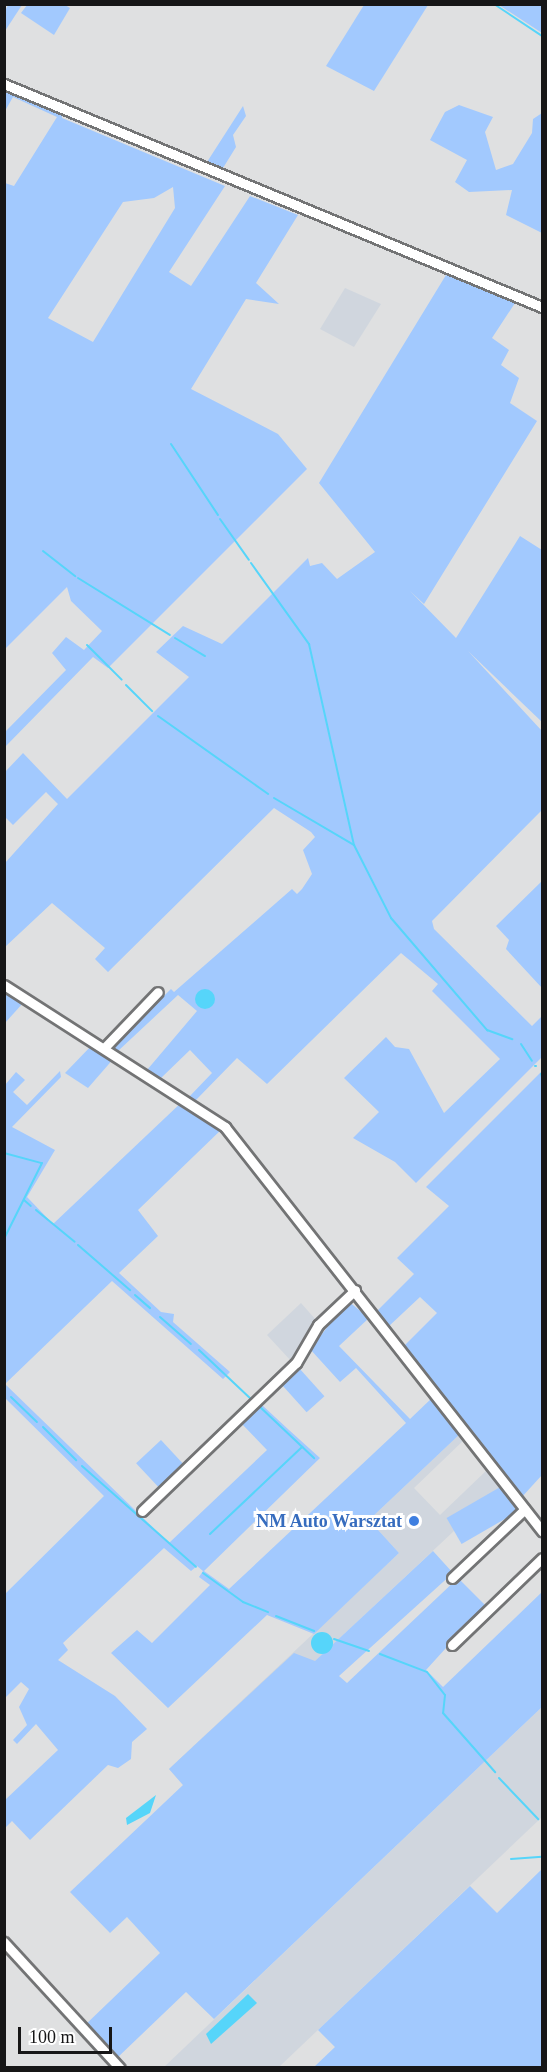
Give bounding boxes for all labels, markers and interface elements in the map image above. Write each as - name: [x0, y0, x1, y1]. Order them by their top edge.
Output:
- place label: NM Auto Warsztat: [255, 1510, 402, 1532]
- marker: NM Auto Warsztat: [407, 1514, 421, 1528]
- scale bar: [21, 2015, 116, 2053]
- text: 100 m: [29, 2027, 75, 2047]

